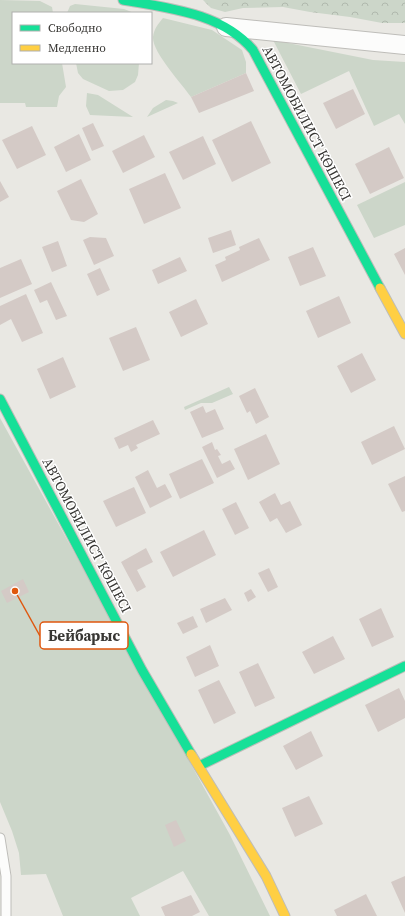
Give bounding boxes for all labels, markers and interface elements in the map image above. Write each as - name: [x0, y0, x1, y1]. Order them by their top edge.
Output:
- legend: [12, 12, 152, 64]
- text: Свободно: [48, 20, 103, 36]
- text: Медленно: [48, 40, 106, 56]
- street label: АВТОМОБИЛИСТ КӨШЕСІ: [258, 42, 356, 204]
- street label: АВТОМОБИЛИСТ КӨШЕСІ: [38, 454, 136, 616]
- callout: Бейбарыс: [40, 622, 128, 649]
- text: Бейбарыс: [48, 625, 120, 646]

